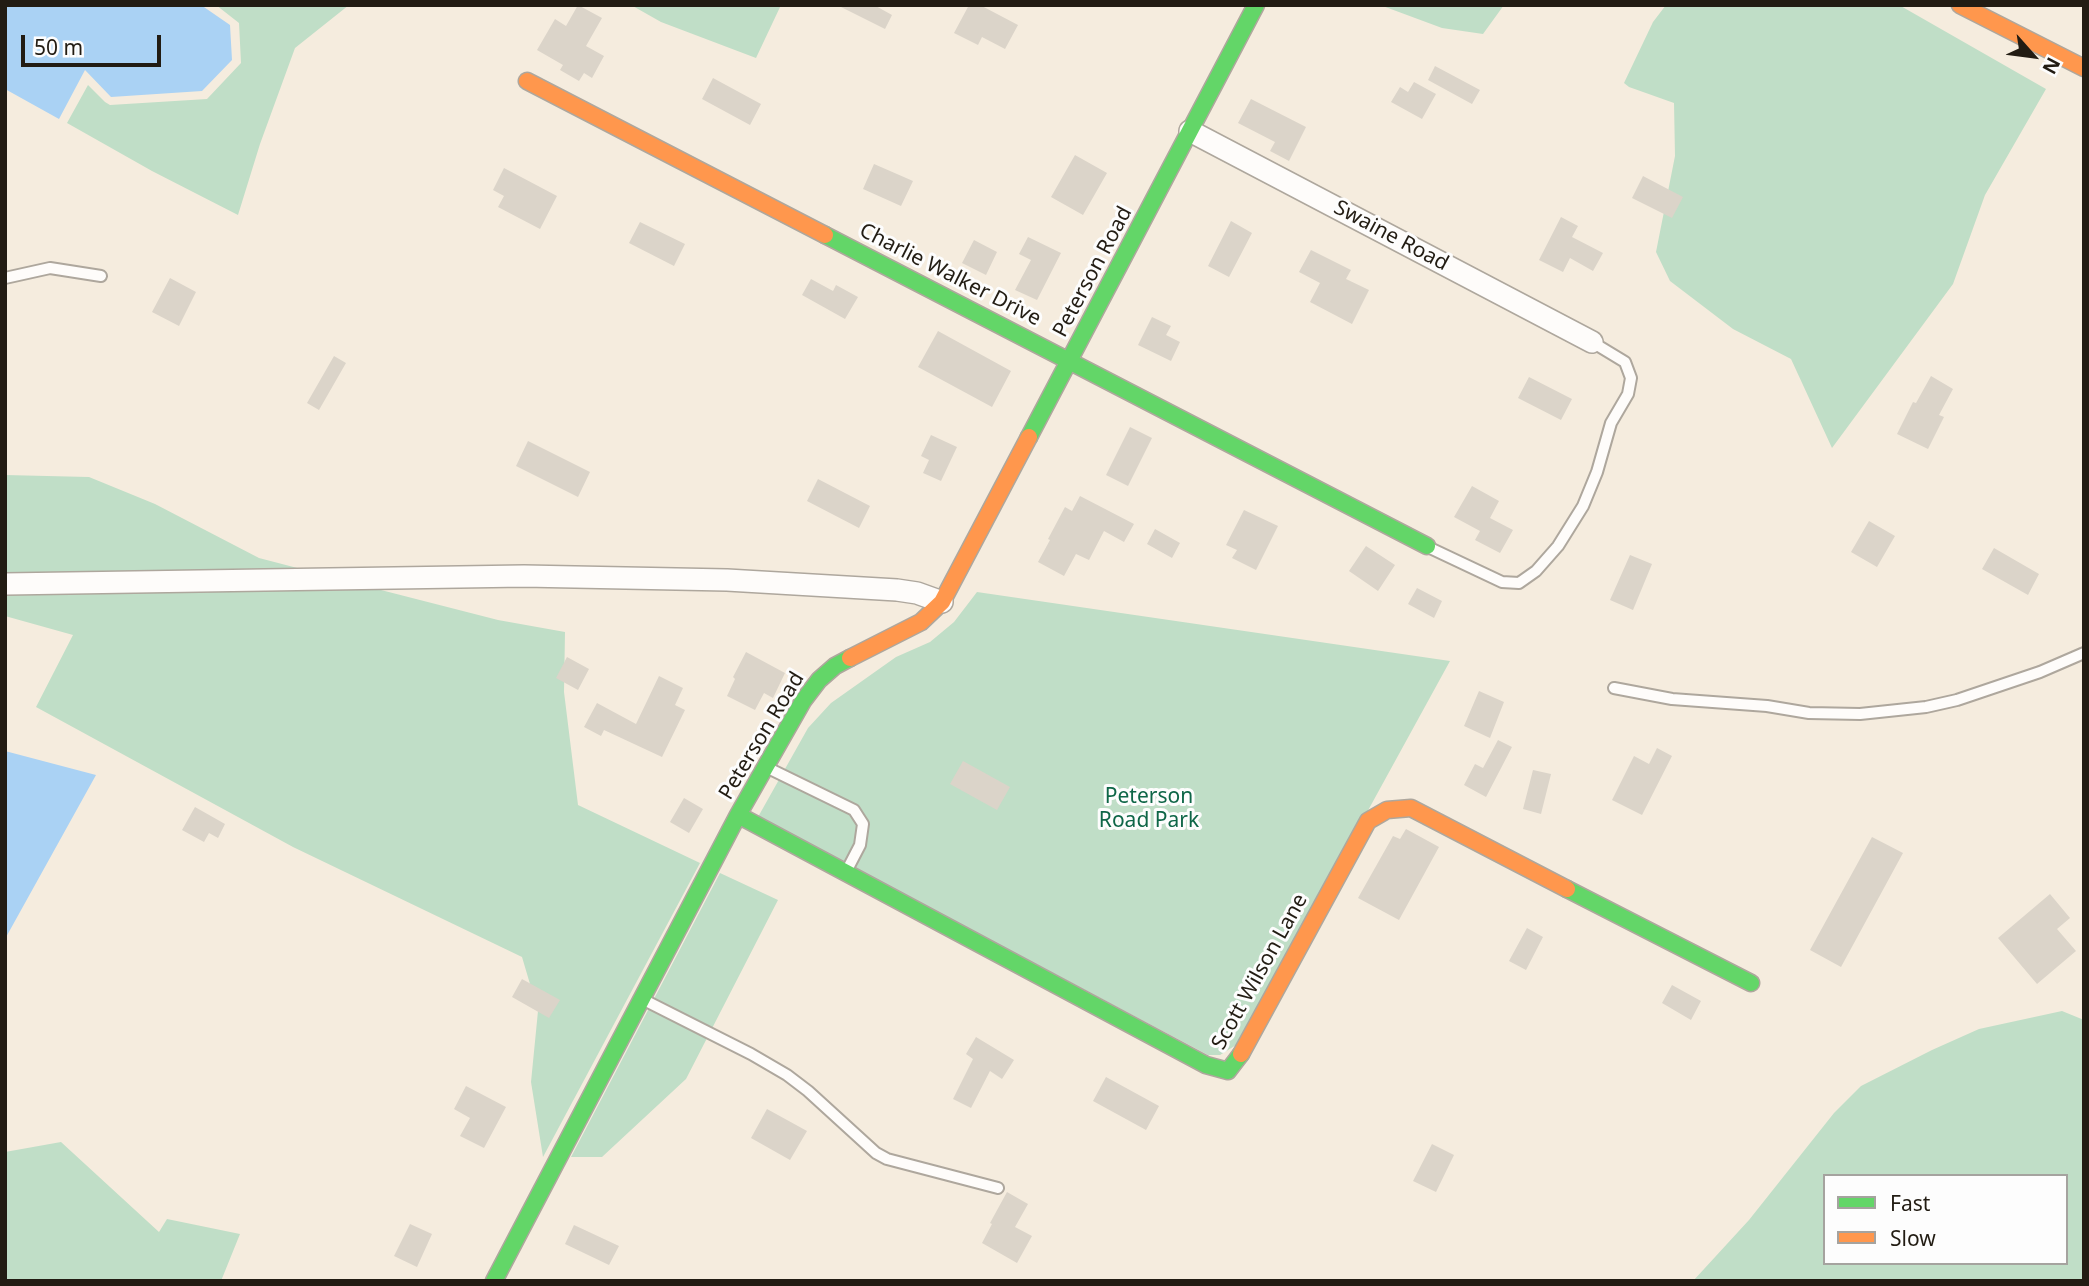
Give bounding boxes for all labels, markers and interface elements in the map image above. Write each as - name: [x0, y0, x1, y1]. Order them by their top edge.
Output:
- scale bar: [24, 21, 164, 65]
- north arrow: [1998, 21, 2068, 91]
- text: 50 m: [34, 33, 83, 61]
- text: N: [2036, 53, 2067, 79]
- street label: Swaine Road: [1329, 195, 1453, 277]
- street label: Peterson Road: [1048, 202, 1138, 342]
- street label: Charlie Walker Drive: [855, 218, 1045, 332]
- street label: Peterson Road: [714, 668, 810, 804]
- park label: Peterson Road Park: [1099, 784, 1199, 834]
- street label: Scott Wilson Lane: [1207, 890, 1313, 1054]
- legend: [1823, 1174, 2068, 1265]
- text: Fast: [1890, 1189, 1930, 1217]
- text: Slow: [1890, 1224, 1936, 1252]

